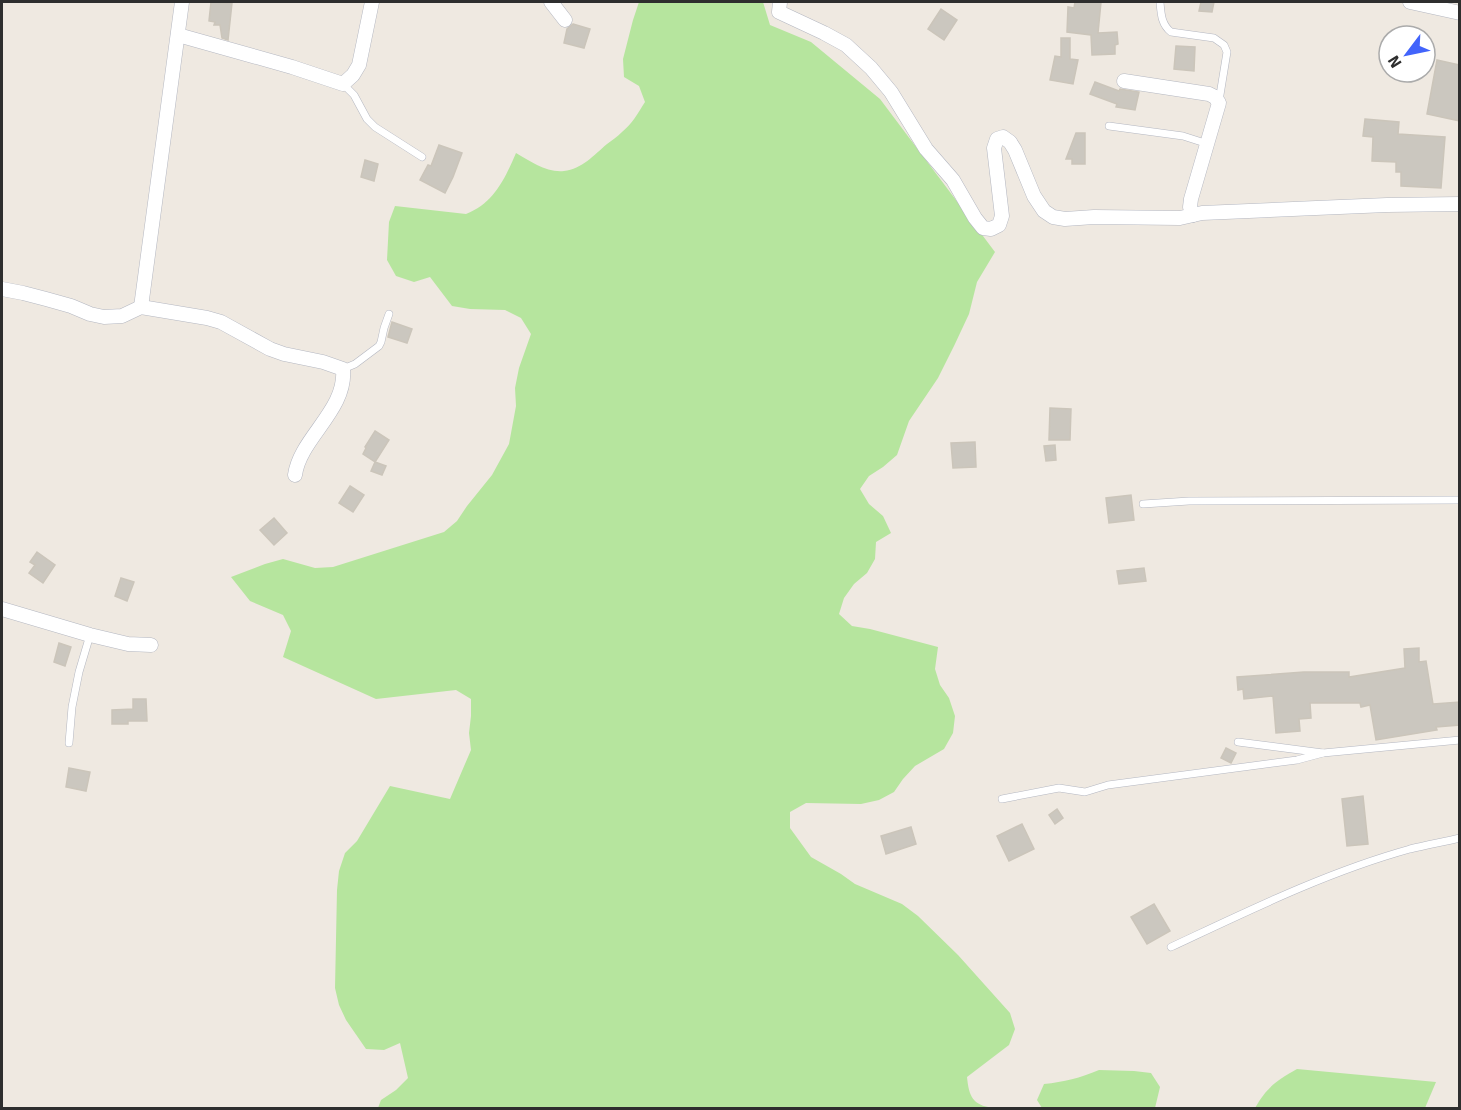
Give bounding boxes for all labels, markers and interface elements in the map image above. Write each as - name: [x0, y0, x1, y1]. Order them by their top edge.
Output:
- north arrow: [1377, 24, 1437, 84]
- text: N: [1384, 51, 1407, 71]

